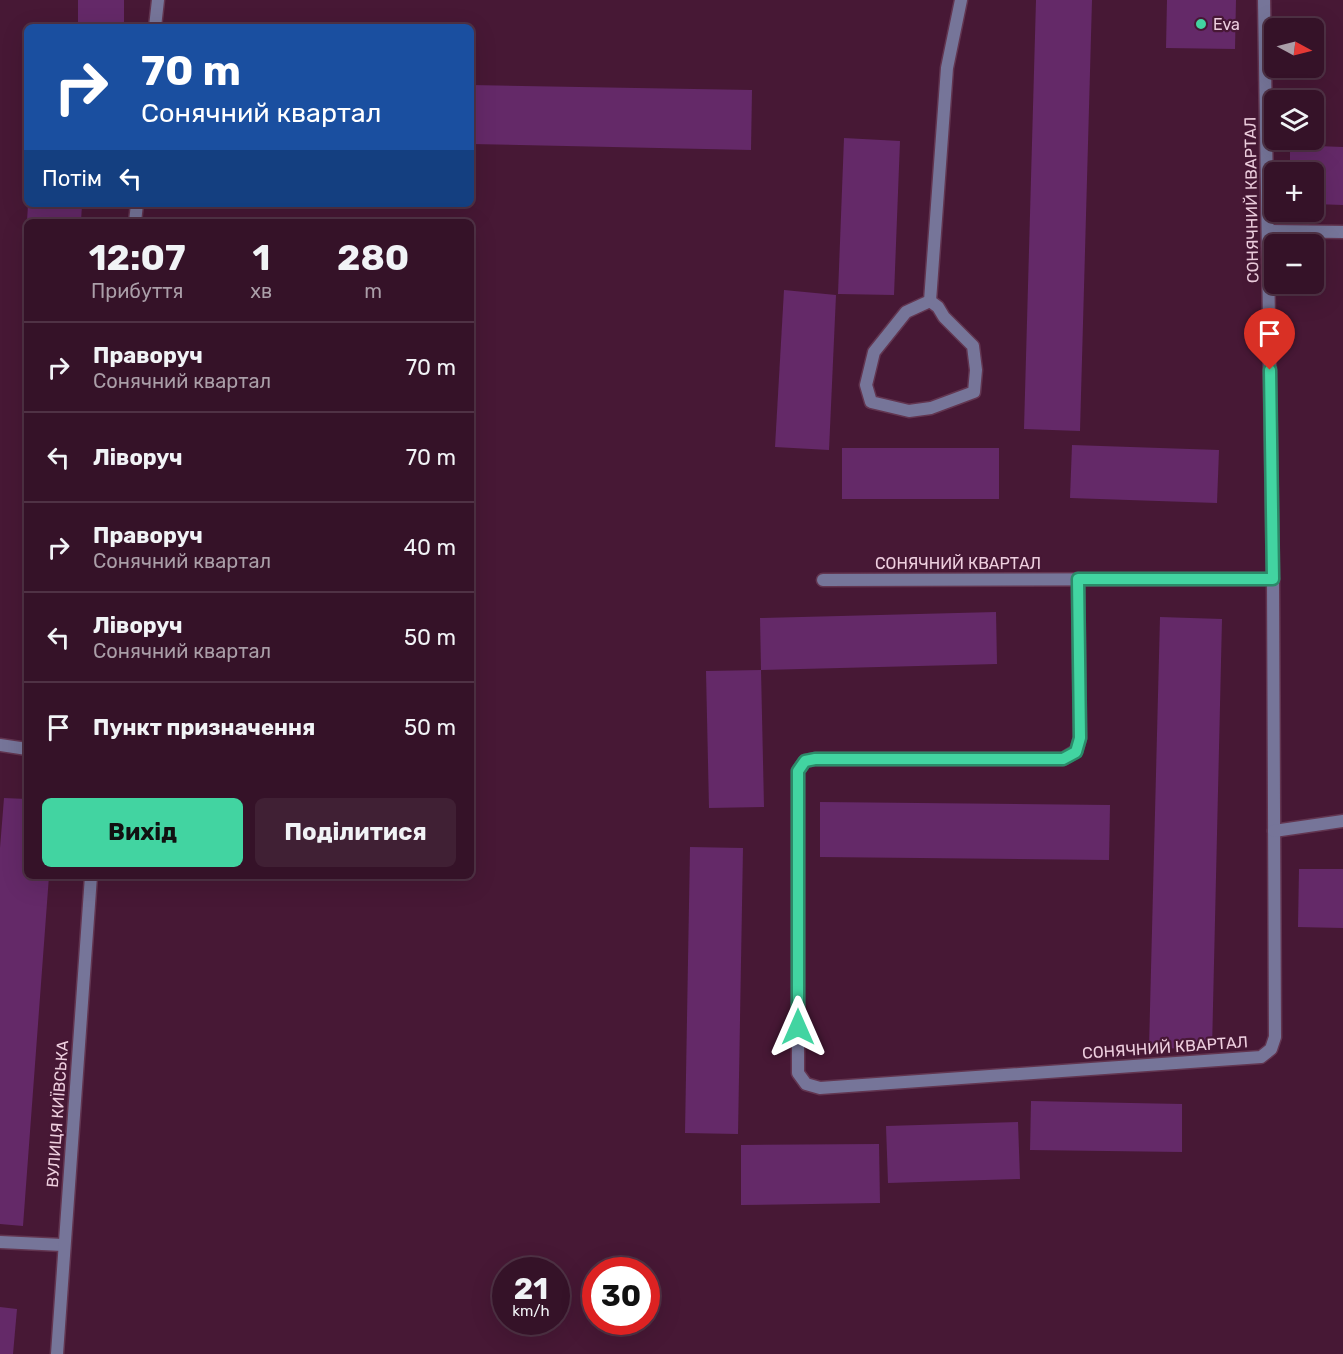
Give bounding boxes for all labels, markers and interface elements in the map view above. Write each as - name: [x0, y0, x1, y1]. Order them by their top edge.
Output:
- place label: Eva: [1213, 15, 1240, 34]
- marker: Eva: [1194, 17, 1208, 31]
- north arrow: [1264, 18, 1324, 78]
- map controls: [1264, 18, 1324, 294]
- text: 70 m: [141, 46, 241, 96]
- icon: right: [42, 48, 120, 126]
- button: layers: [1264, 90, 1324, 150]
- text: Сонячний квартал: [141, 97, 381, 129]
- street label: СОНЯЧНИЙ КВАРТАЛ: [1241, 117, 1262, 283]
- icon: left: [114, 162, 147, 195]
- button: +: [1264, 162, 1324, 222]
- text: Потім: [42, 165, 102, 192]
- button: −: [1264, 234, 1324, 294]
- text: 12:07: [89, 236, 186, 279]
- text: 1: [252, 236, 270, 279]
- text: 280: [337, 236, 409, 279]
- text: Прибуття: [91, 279, 183, 303]
- text: хв: [250, 279, 272, 303]
- text: m: [364, 279, 382, 303]
- pin: [1244, 308, 1295, 370]
- icon: arrive: [1253, 317, 1286, 350]
- text: Праворуч: [93, 342, 203, 369]
- icon: right: [42, 351, 75, 384]
- text: 70 m: [406, 354, 456, 381]
- text: Сонячний квартал: [93, 369, 271, 393]
- icon: left: [42, 441, 75, 474]
- text: Ліворуч: [93, 444, 183, 471]
- text: 70 m: [406, 444, 456, 471]
- text: Праворуч: [93, 522, 203, 549]
- icon: right: [42, 531, 75, 564]
- text: 40 m: [403, 534, 456, 561]
- text: Сонячний квартал: [93, 549, 271, 573]
- street label: СОНЯЧНИЙ КВАРТАЛ: [875, 554, 1041, 573]
- text: Ліворуч: [93, 612, 183, 639]
- icon: left: [42, 621, 75, 654]
- text: 50 m: [404, 624, 456, 651]
- text: Сонячний квартал: [93, 639, 271, 663]
- icon: arrive: [42, 711, 75, 744]
- text: Пункт призначення: [93, 714, 315, 741]
- text: 50 m: [404, 714, 456, 741]
- button: Вихід: [42, 798, 243, 867]
- button: Поділитися: [255, 798, 456, 867]
- position arrow: [766, 995, 830, 1059]
- street label: СОНЯЧНИЙ КВАРТАЛ: [1081, 1032, 1249, 1063]
- street label: ВУЛИЦЯ КИЇВСЬКА: [43, 1040, 72, 1188]
- speed limit sign: 30: [582, 1257, 660, 1335]
- text: 21: [514, 1271, 548, 1307]
- text: km/h: [512, 1302, 550, 1320]

